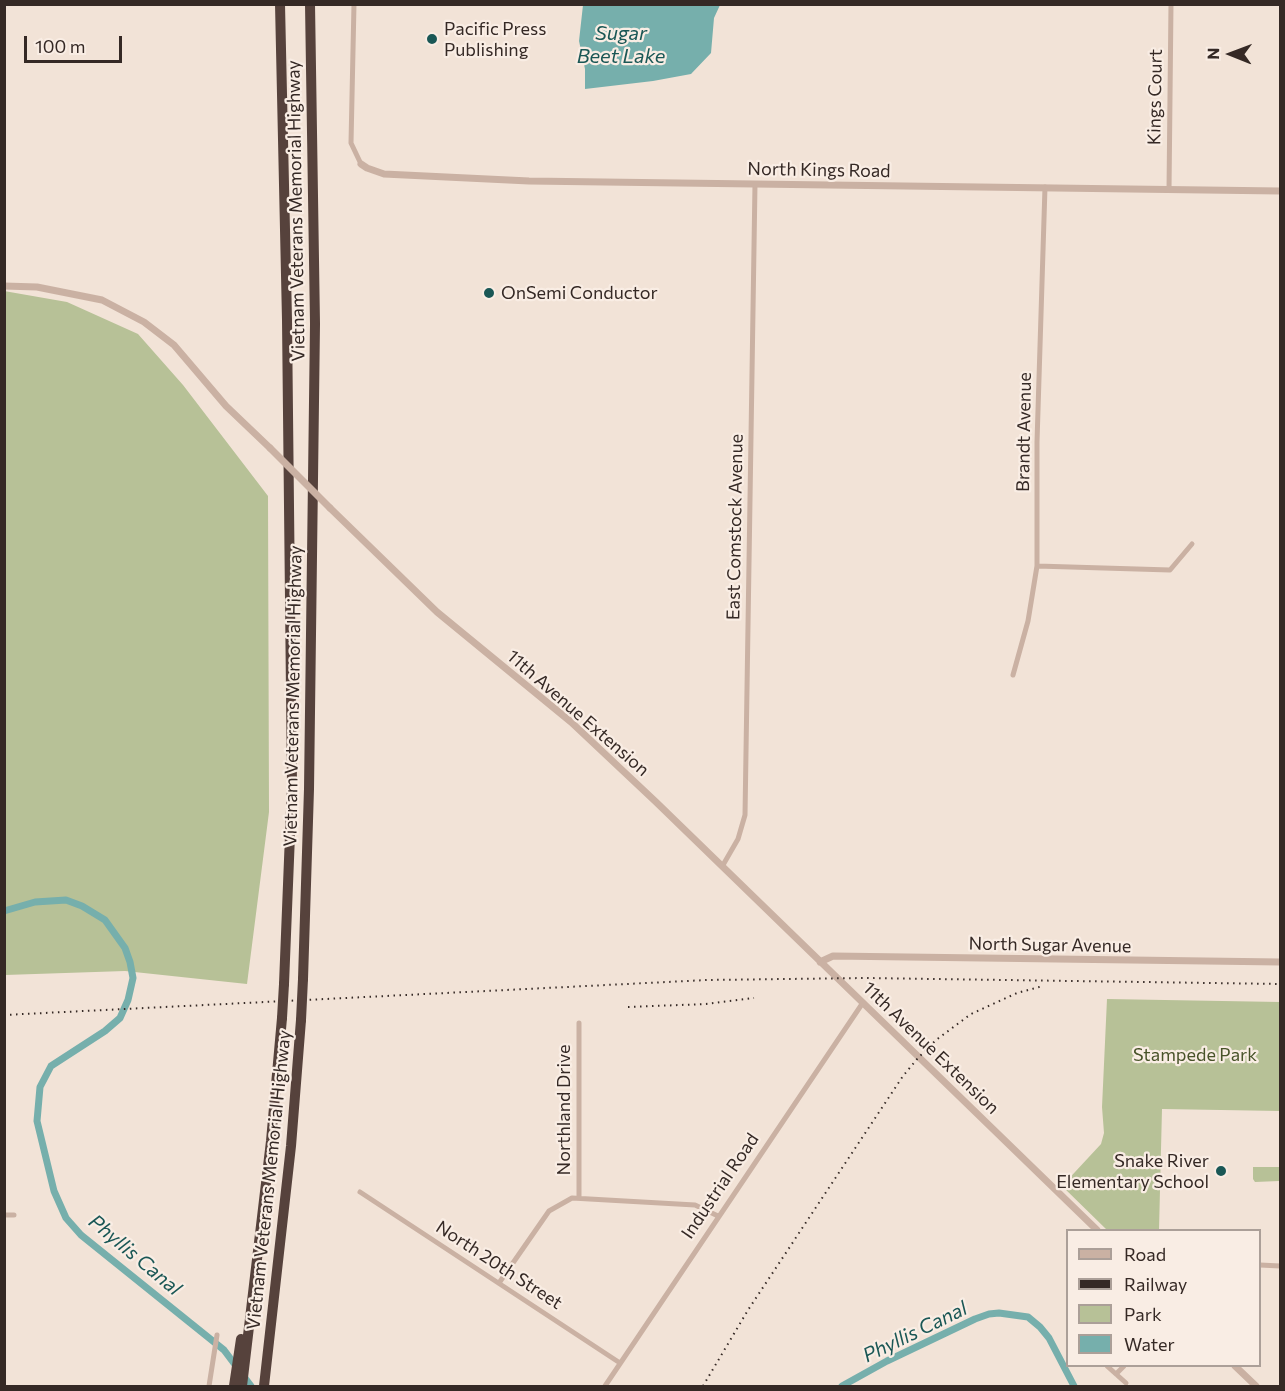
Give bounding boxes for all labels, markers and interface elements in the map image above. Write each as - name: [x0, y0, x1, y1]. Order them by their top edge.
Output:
- place label: Pacific Press Publishing: [444, 18, 546, 60]
- water label: Sugar Beet Lake: [577, 21, 665, 68]
- scale bar: [27, 24, 124, 62]
- north arrow: [1201, 24, 1261, 84]
- marker: Pacific Press Publishing: [425, 32, 439, 46]
- text: 100 m: [35, 35, 85, 57]
- text: N: [1203, 48, 1222, 60]
- street label: Kings Court: [1143, 49, 1167, 145]
- street label: Vietnam Veterans Memorial Highway: [283, 60, 309, 362]
- street label: North Kings Road: [747, 158, 891, 182]
- place label: OnSemi Conductor: [501, 282, 658, 304]
- marker: OnSemi Conductor: [482, 286, 496, 300]
- street label: Brandt Avenue: [1012, 372, 1036, 492]
- street label: East Comstock Avenue: [723, 434, 747, 620]
- street label: Vietnam Veterans Memorial Highway: [280, 545, 306, 847]
- street label: 11th Avenue Extension: [503, 645, 653, 781]
- street label: North Sugar Avenue: [968, 933, 1132, 957]
- street label: 11th Avenue Extension: [858, 977, 1004, 1119]
- street label: Vietnam Veterans Memorial Highway: [243, 1029, 295, 1331]
- park label: Stampede Park: [1133, 1044, 1257, 1066]
- street label: Northland Drive: [553, 1045, 575, 1175]
- street label: Industrial Road: [677, 1129, 763, 1243]
- place label: Snake River Elementary School: [1056, 1150, 1209, 1192]
- marker: Snake River Elementary School: [1214, 1164, 1228, 1178]
- water label: Phyllis Canal: [84, 1209, 186, 1301]
- street label: North 20th Street: [432, 1216, 566, 1314]
- legend: [1066, 1229, 1261, 1367]
- text: Road: [1124, 1243, 1166, 1265]
- text: Railway: [1124, 1273, 1187, 1295]
- water label: Phyllis Canal: [859, 1296, 971, 1368]
- text: Park: [1124, 1303, 1162, 1325]
- text: Water: [1124, 1333, 1175, 1355]

